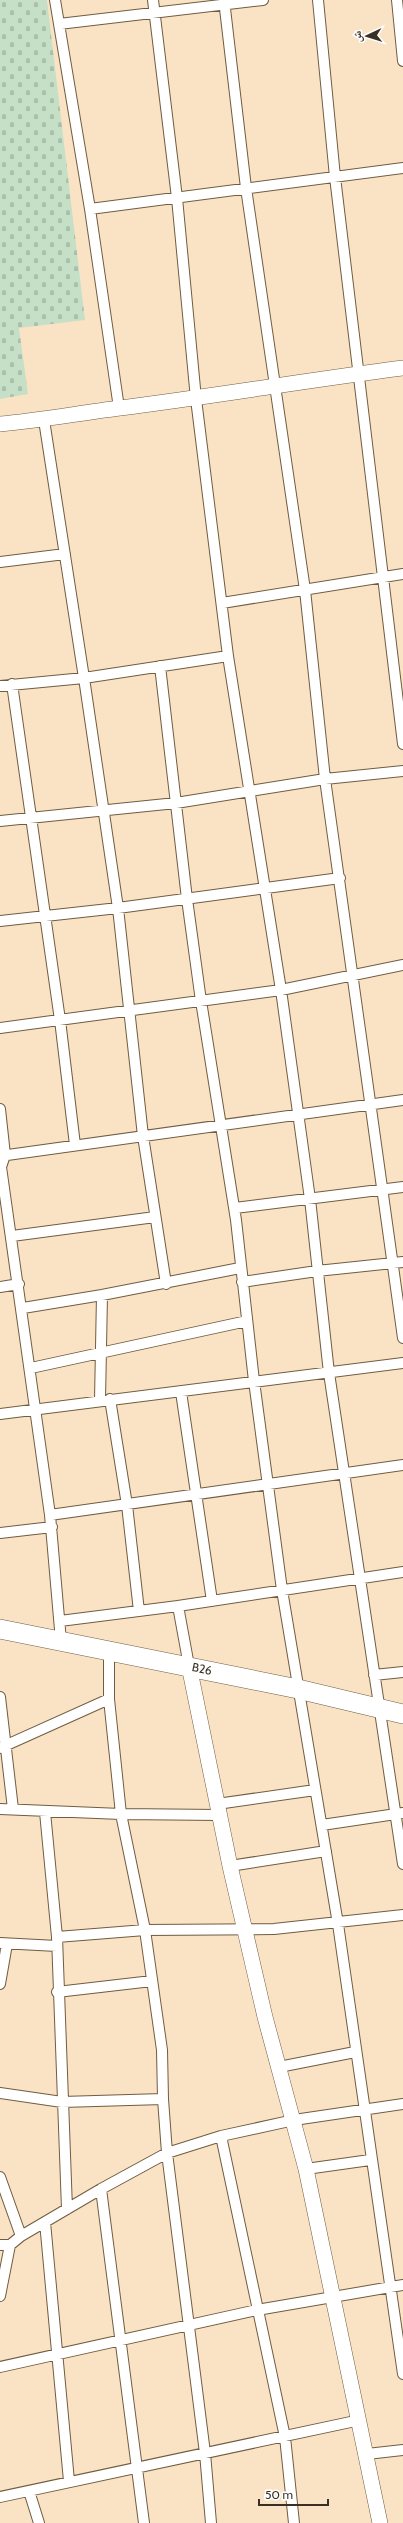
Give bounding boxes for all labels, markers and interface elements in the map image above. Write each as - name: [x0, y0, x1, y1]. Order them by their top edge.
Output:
- north arrow: [347, 16, 387, 56]
- text: ش: [350, 30, 365, 43]
- street label: B26: [191, 1659, 214, 1678]
- scale bar: [259, 2481, 328, 2507]
- text: 50 m: [265, 2487, 293, 2502]

